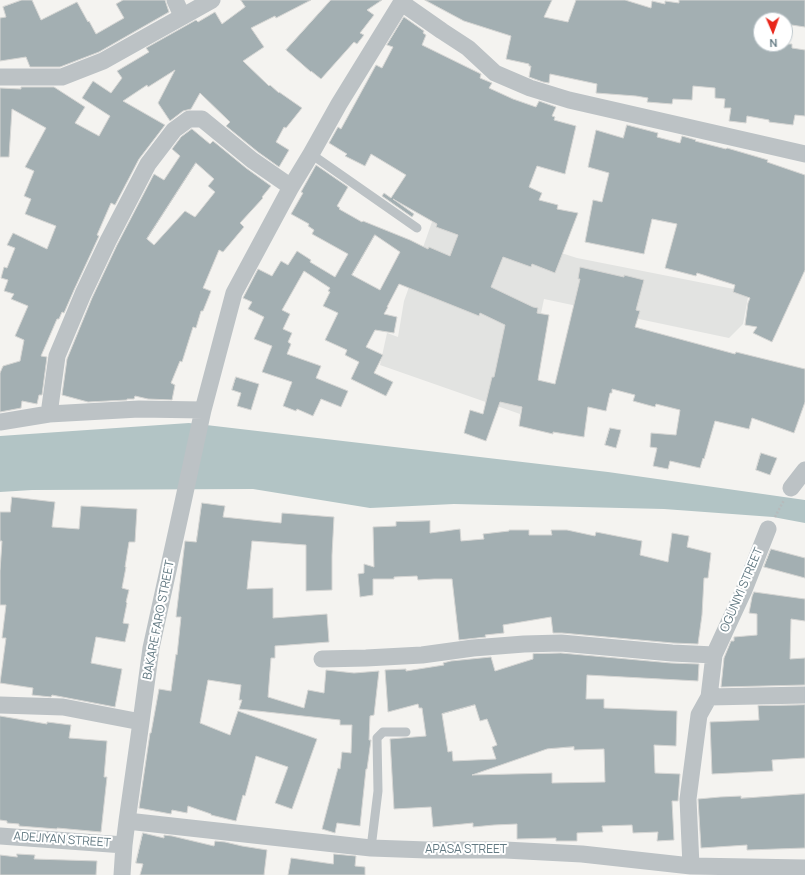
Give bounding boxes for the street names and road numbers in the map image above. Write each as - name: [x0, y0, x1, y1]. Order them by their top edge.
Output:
- street label: OGUNIYI STREET: [718, 545, 766, 635]
- street label: BAKARE FARO STREET: [140, 559, 178, 681]
- street label: ADEJIYAN STREET: [13, 829, 111, 851]
- street label: APASA STREET: [425, 843, 507, 857]

